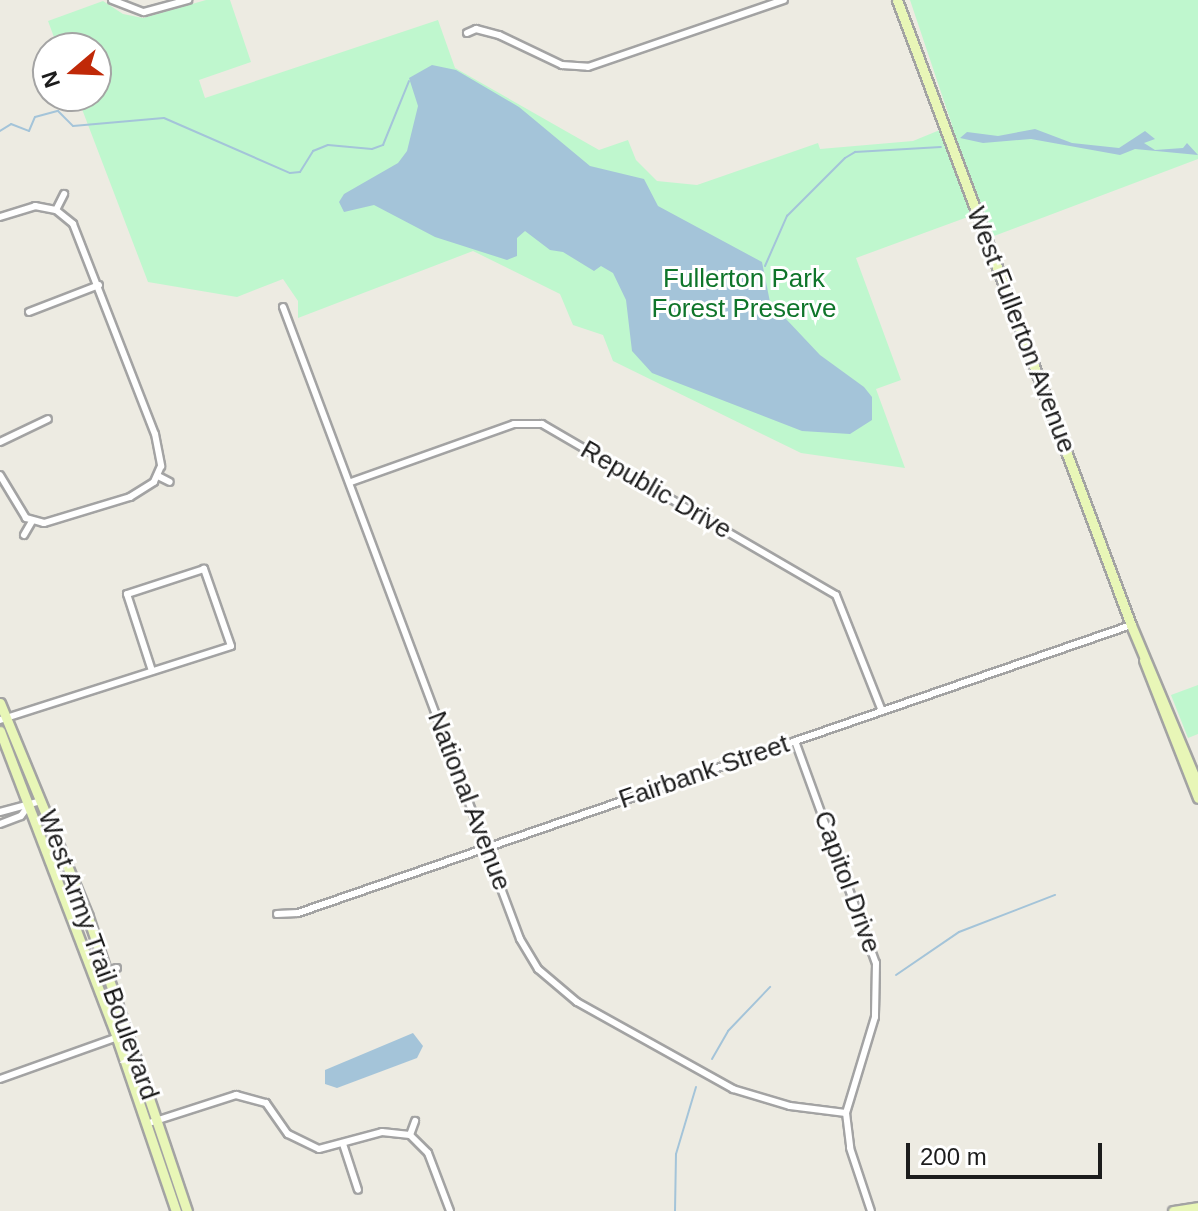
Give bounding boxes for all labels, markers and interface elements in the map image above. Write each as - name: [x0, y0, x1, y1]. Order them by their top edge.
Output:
- north arrow: [32, 32, 112, 112]
- text: N: [36, 68, 65, 91]
- street label: West Fullerton Avenue: [959, 202, 1083, 458]
- park label: Fullerton Park Forest Preserve: [652, 263, 836, 324]
- street label: Republic Drive: [575, 434, 737, 546]
- street label: National Avenue: [420, 707, 518, 895]
- street label: Fairbank Street: [615, 728, 793, 816]
- street label: West Army Trail Boulevard: [31, 805, 165, 1105]
- street label: Capitol Drive: [807, 807, 887, 957]
- scale bar: [910, 1127, 1106, 1177]
- text: 200 m: [920, 1143, 987, 1170]

